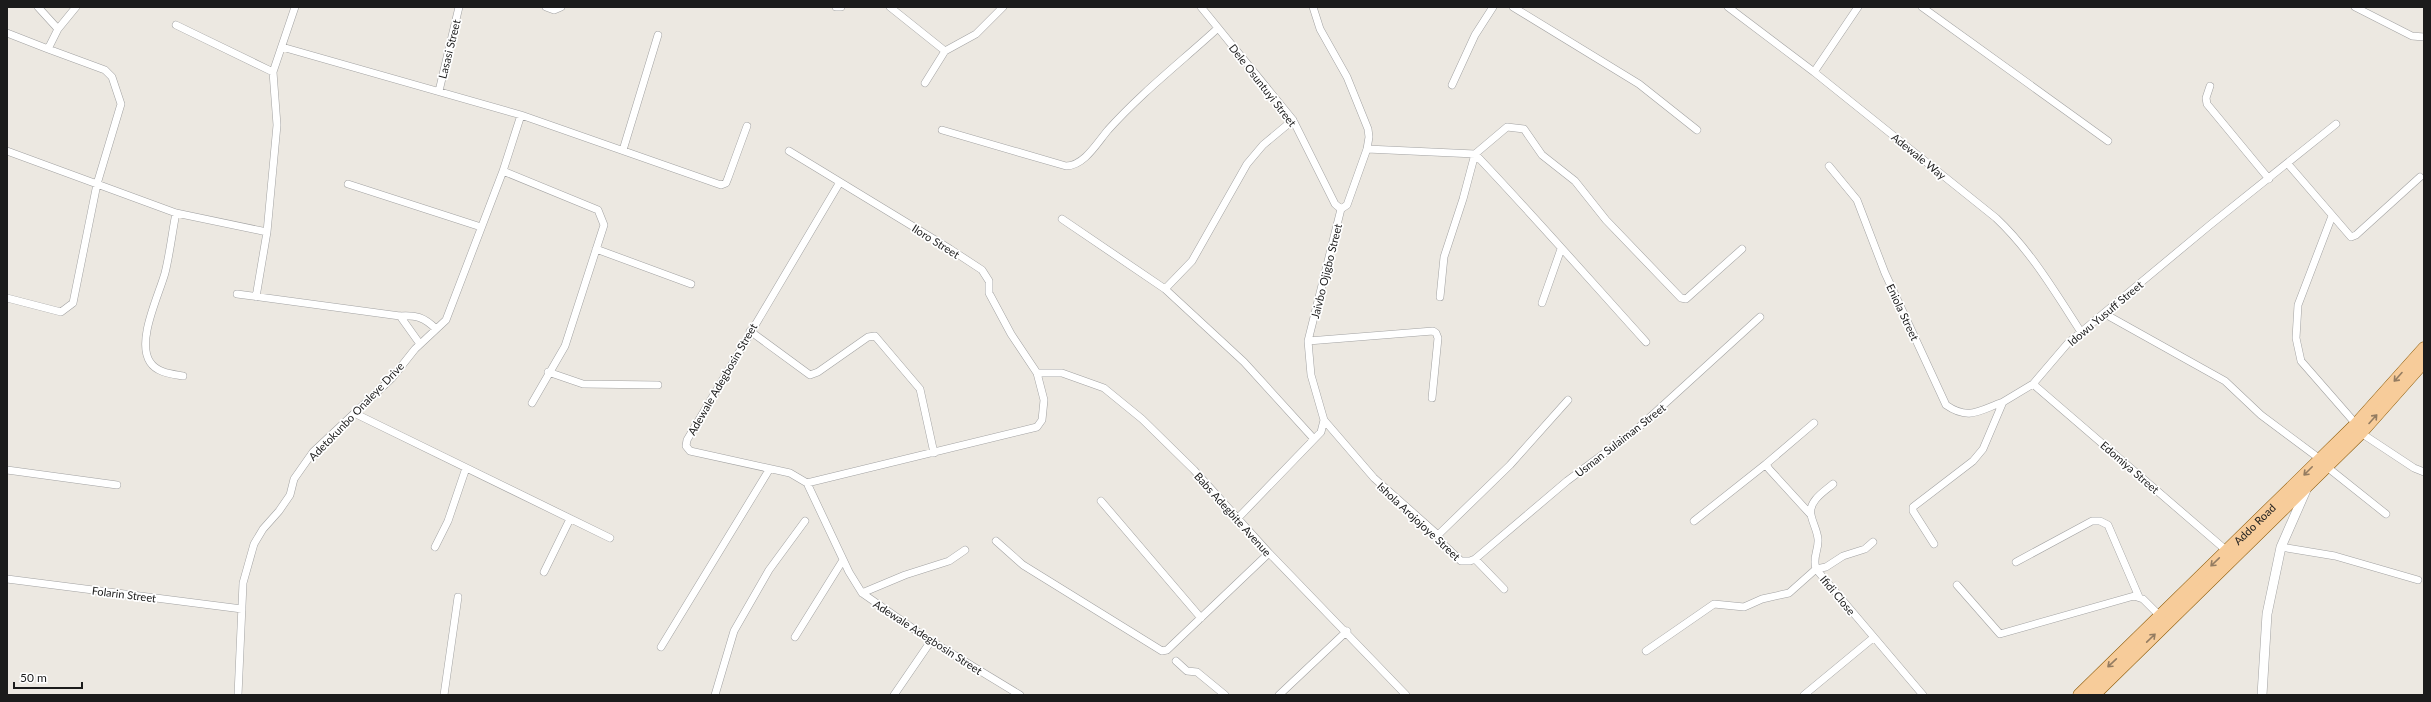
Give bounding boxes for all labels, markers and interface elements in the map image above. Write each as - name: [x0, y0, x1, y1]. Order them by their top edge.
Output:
- street label: Lasasi Street: [435, 18, 463, 80]
- street label: Dele Osuntuyi Street: [1227, 41, 1299, 129]
- street label: Adewale Way: [1889, 130, 1949, 182]
- street label: Iloro Street: [910, 221, 962, 261]
- street label: Jaivbo Ojigbo Street: [1308, 222, 1344, 320]
- street label: Idowu Yusuff Street: [2065, 278, 2145, 348]
- street label: Eniola Street: [1884, 282, 1922, 342]
- street label: Adewale Adegbosin Street: [685, 321, 759, 437]
- street label: Adetokunbo Onaleye Drive: [306, 359, 406, 463]
- one-way arrow: [2393, 372, 2403, 382]
- street label: Usman Sulaiman Street: [1572, 401, 1668, 479]
- one-way arrow: [2369, 414, 2378, 424]
- street label: Edomiya Street: [2098, 438, 2162, 496]
- one-way arrow: [2303, 466, 2313, 476]
- street label: Babs Adegbite Avenue: [1192, 469, 1274, 559]
- street label: Ishola Arojojoye Street: [1375, 479, 1463, 563]
- street label: Addo Road: [2231, 500, 2278, 547]
- one-way arrow: [2210, 557, 2220, 567]
- street label: Ifidi Close: [1818, 573, 1858, 618]
- street label: Folarin Street: [91, 584, 157, 604]
- street label: Adewale Adegbosin Street: [871, 597, 985, 677]
- one-way arrow: [2146, 633, 2156, 643]
- one-way arrow: [2107, 658, 2117, 668]
- scale bar: [14, 664, 82, 690]
- text: 50 m: [20, 670, 47, 685]

